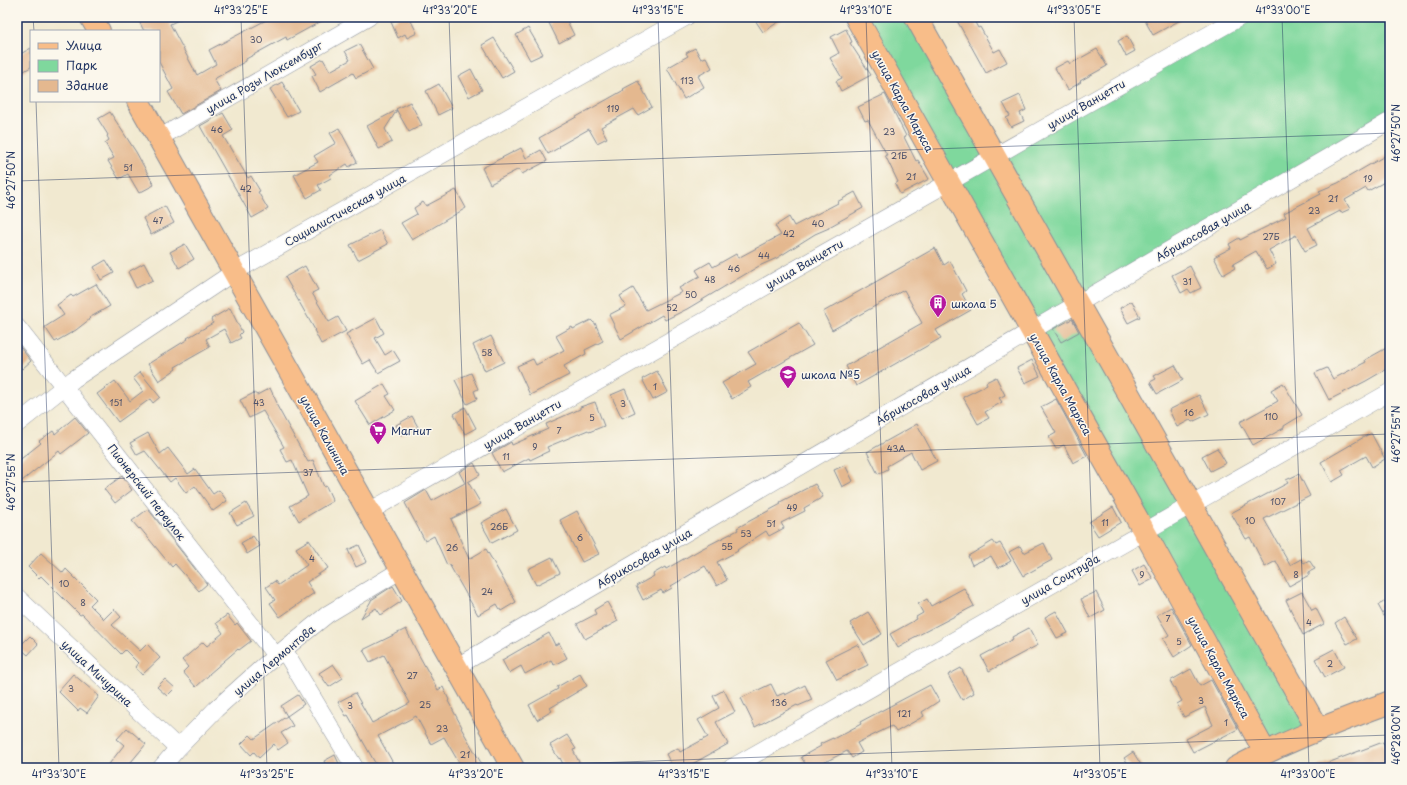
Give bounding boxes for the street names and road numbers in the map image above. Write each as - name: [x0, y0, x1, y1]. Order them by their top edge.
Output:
- street label: улица Розы Люксембург: [203, 37, 326, 117]
- street label: улица Карла Маркса: [868, 47, 938, 155]
- street label: улица Ванцетти: [1044, 75, 1128, 133]
- street label: Социалистическая улица: [281, 169, 409, 251]
- street label: Абрикосовая улица: [1152, 197, 1254, 265]
- street label: улица Ванцетти: [762, 235, 846, 293]
- street label: улица Карла Маркса: [1026, 330, 1096, 438]
- street label: Абрикосовая улица: [872, 361, 974, 429]
- street label: улица Калинина: [296, 392, 354, 478]
- street label: улица Ванцетти: [480, 395, 564, 453]
- street label: Пионерский переулок: [104, 440, 190, 544]
- street label: Абрикосовая улица: [593, 524, 695, 592]
- street label: улица Соцтруда: [1017, 549, 1103, 609]
- street label: улица Карла Маркса: [1184, 613, 1254, 721]
- street label: улица Лермонтова: [229, 621, 319, 699]
- street label: улица Мичурина: [58, 636, 136, 711]

